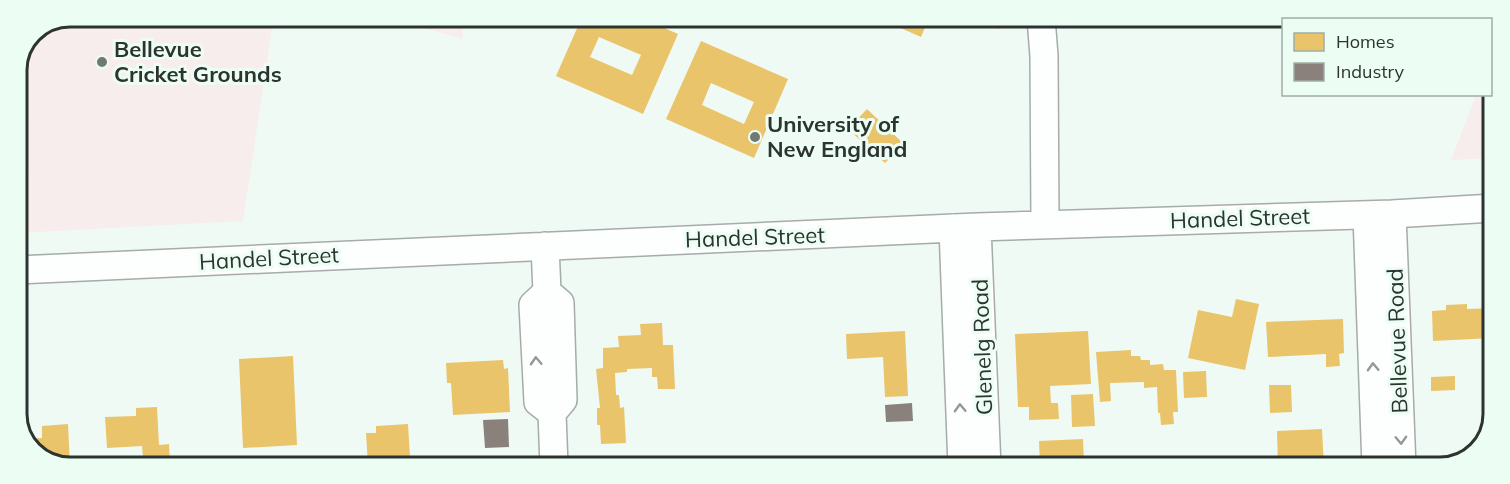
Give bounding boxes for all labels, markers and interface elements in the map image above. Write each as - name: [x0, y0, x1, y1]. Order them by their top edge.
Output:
- legend: [1282, 18, 1492, 96]
- text: Homes: [1336, 30, 1395, 53]
- place label: Bellevue Cricket Grounds: [114, 35, 282, 88]
- marker: Bellevue Cricket Grounds: [95, 55, 109, 69]
- text: Industry: [1336, 60, 1405, 83]
- place label: University of New England: [767, 110, 907, 163]
- marker: University of New England: [748, 130, 762, 144]
- street label: Handel Street: [1170, 202, 1311, 234]
- street label: Handel Street: [685, 221, 826, 253]
- street label: Handel Street: [198, 240, 340, 276]
- street label: Bellevue Road: [1380, 268, 1414, 414]
- street label: Glenelg Road: [966, 278, 998, 416]
- one-way arrow: [530, 356, 543, 365]
- one-way arrow: [1366, 362, 1379, 371]
- one-way arrow: [953, 404, 966, 413]
- one-way arrow: [1394, 435, 1407, 444]

